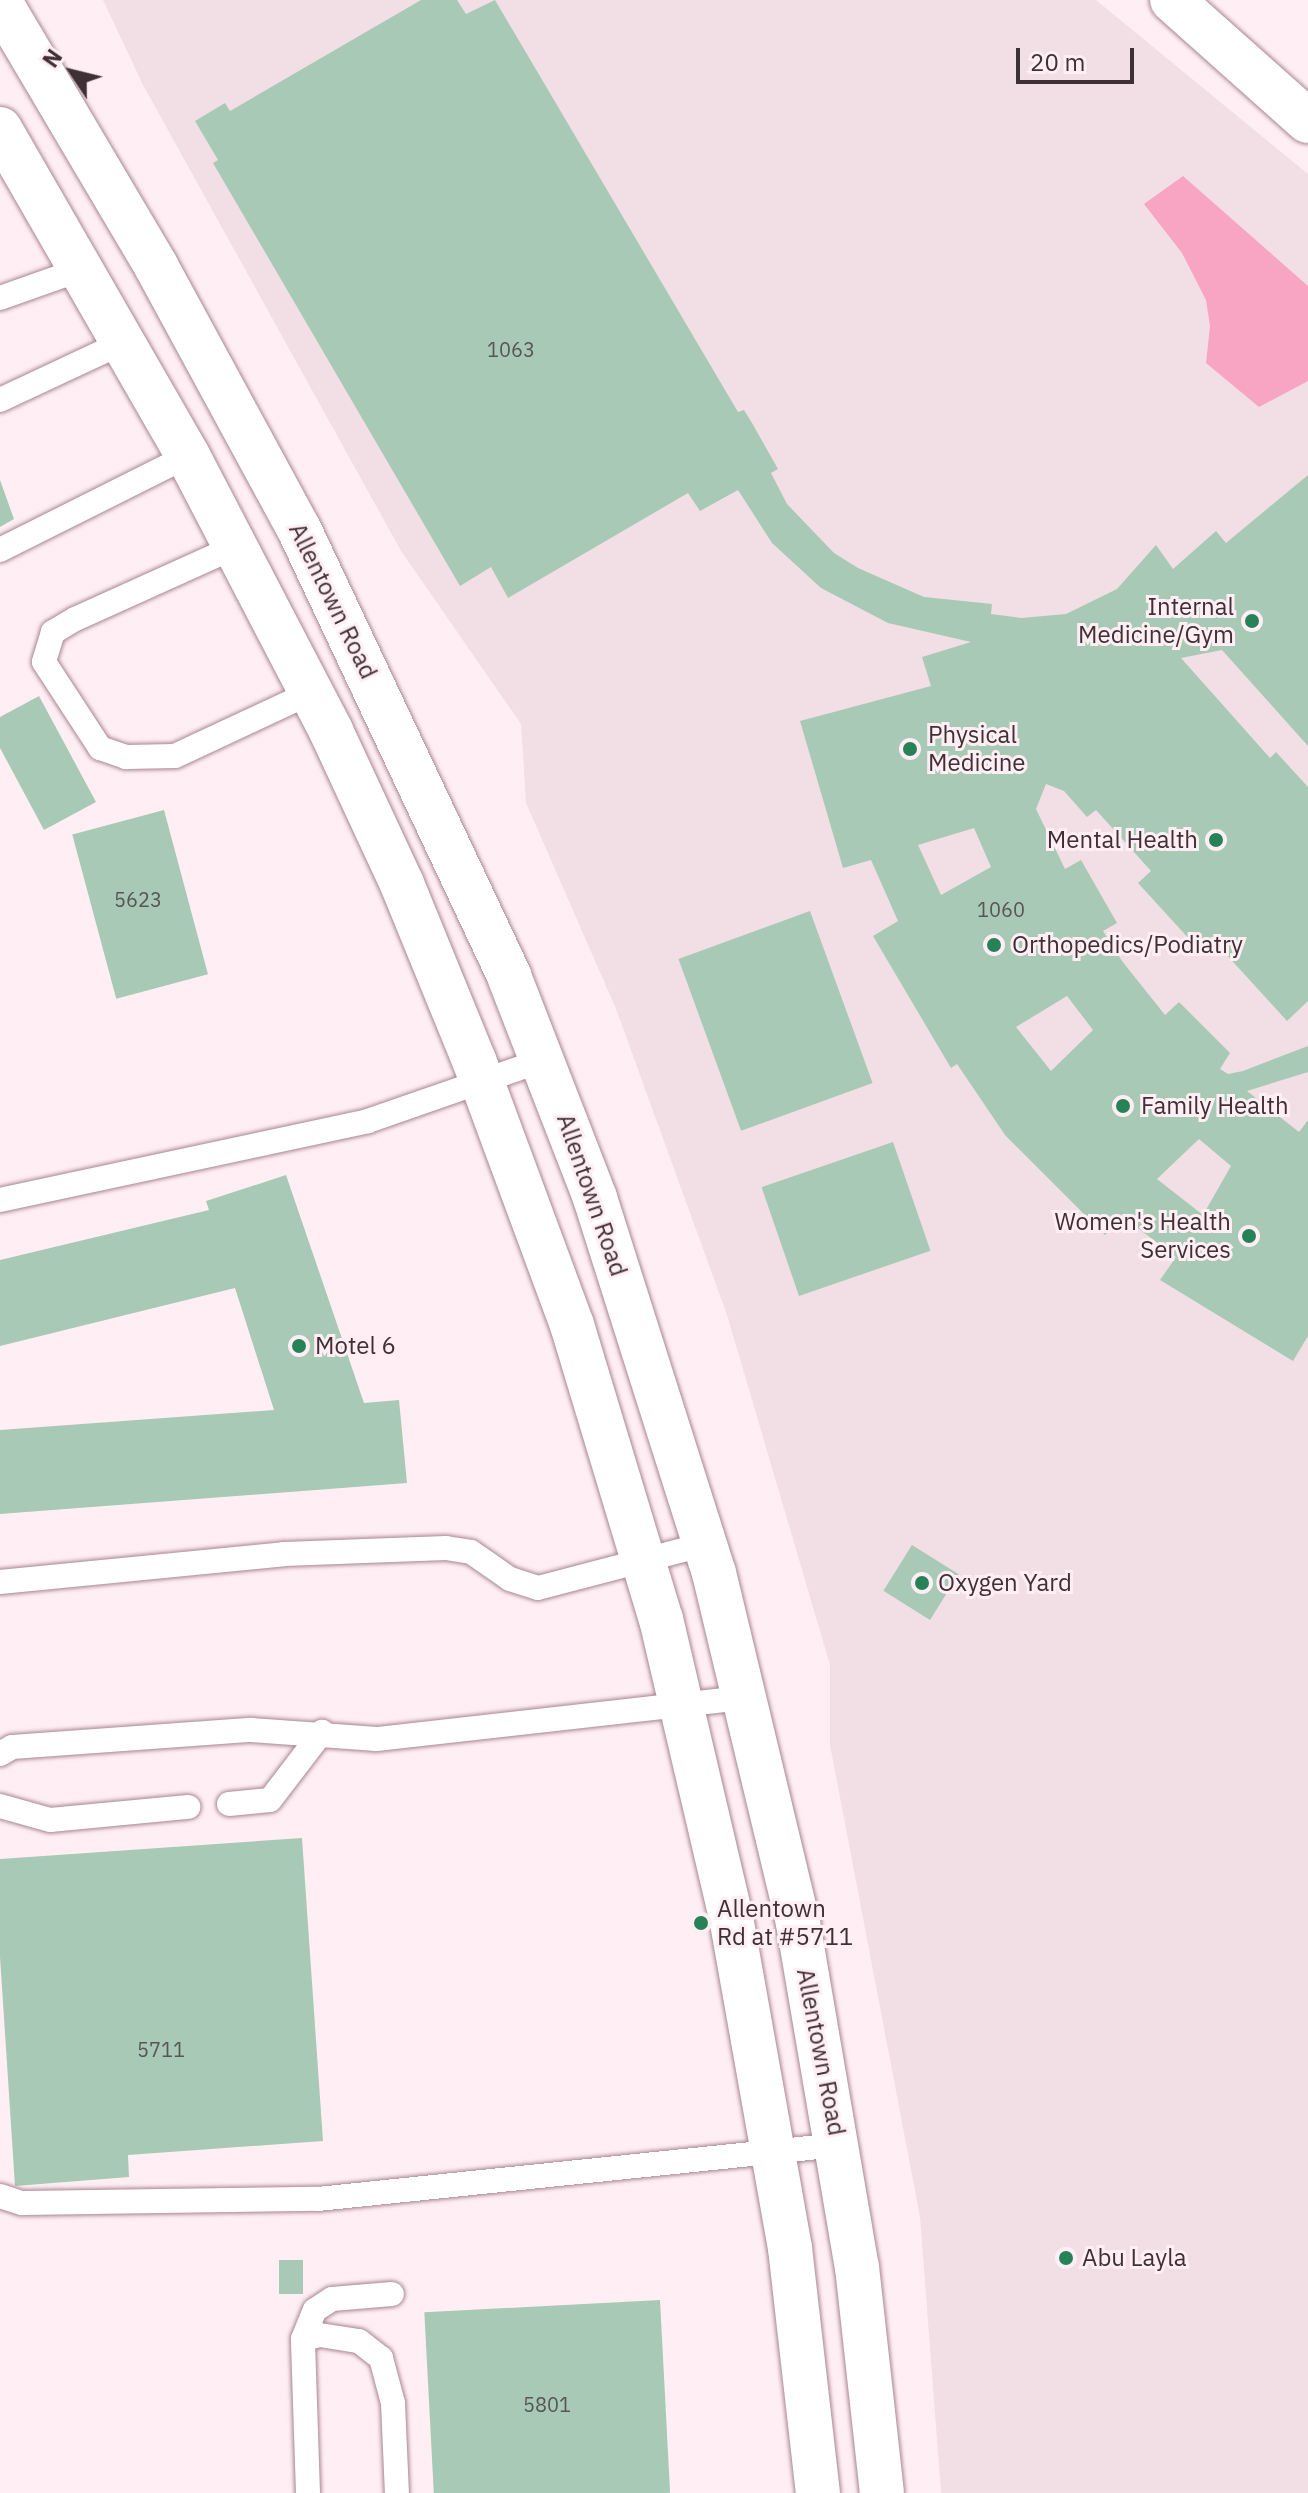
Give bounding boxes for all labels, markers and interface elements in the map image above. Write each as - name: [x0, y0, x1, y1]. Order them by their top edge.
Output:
- north arrow: [32, 32, 112, 112]
- scale bar: [1020, 32, 1138, 82]
- text: N: [35, 43, 68, 73]
- text: 20 m: [1030, 46, 1085, 78]
- house number: 1063: [487, 337, 535, 361]
- street label: Allentown Road: [283, 518, 383, 684]
- place label: Internal Medicine/Gym: [1078, 593, 1234, 649]
- marker: Internal Medicine/Gym: [1241, 610, 1263, 632]
- place label: Physical Medicine: [928, 721, 1025, 777]
- marker: Physical Medicine: [899, 738, 921, 760]
- place label: Mental Health: [1047, 826, 1198, 854]
- marker: Mental Health: [1205, 829, 1227, 851]
- house number: 5623: [114, 887, 162, 911]
- house number: 1060: [977, 897, 1025, 921]
- place label: Orthopedics/Podiatry: [1012, 931, 1243, 959]
- marker: Orthopedics/Podiatry: [983, 934, 1005, 956]
- place label: Family Health: [1141, 1092, 1289, 1120]
- marker: Family Health: [1112, 1095, 1134, 1117]
- street label: Allentown Road: [551, 1110, 633, 1280]
- place label: Women's Health Services: [1055, 1208, 1231, 1264]
- marker: Women's Health Services: [1238, 1225, 1260, 1247]
- place label: Motel 6: [315, 1332, 396, 1360]
- marker: Motel 6: [290, 1337, 308, 1355]
- place label: Oxygen Yard: [938, 1569, 1072, 1597]
- marker: Oxygen Yard: [913, 1574, 931, 1592]
- place label: Allentown Rd at #5711: [717, 1895, 853, 1951]
- marker: Allentown Rd at #5711: [692, 1914, 710, 1932]
- street label: Allentown Road: [791, 1966, 851, 2138]
- house number: 5711: [137, 2037, 185, 2061]
- place label: Abu Layla: [1082, 2244, 1187, 2272]
- marker: Abu Layla: [1057, 2249, 1075, 2267]
- house number: 5801: [523, 2392, 571, 2416]

